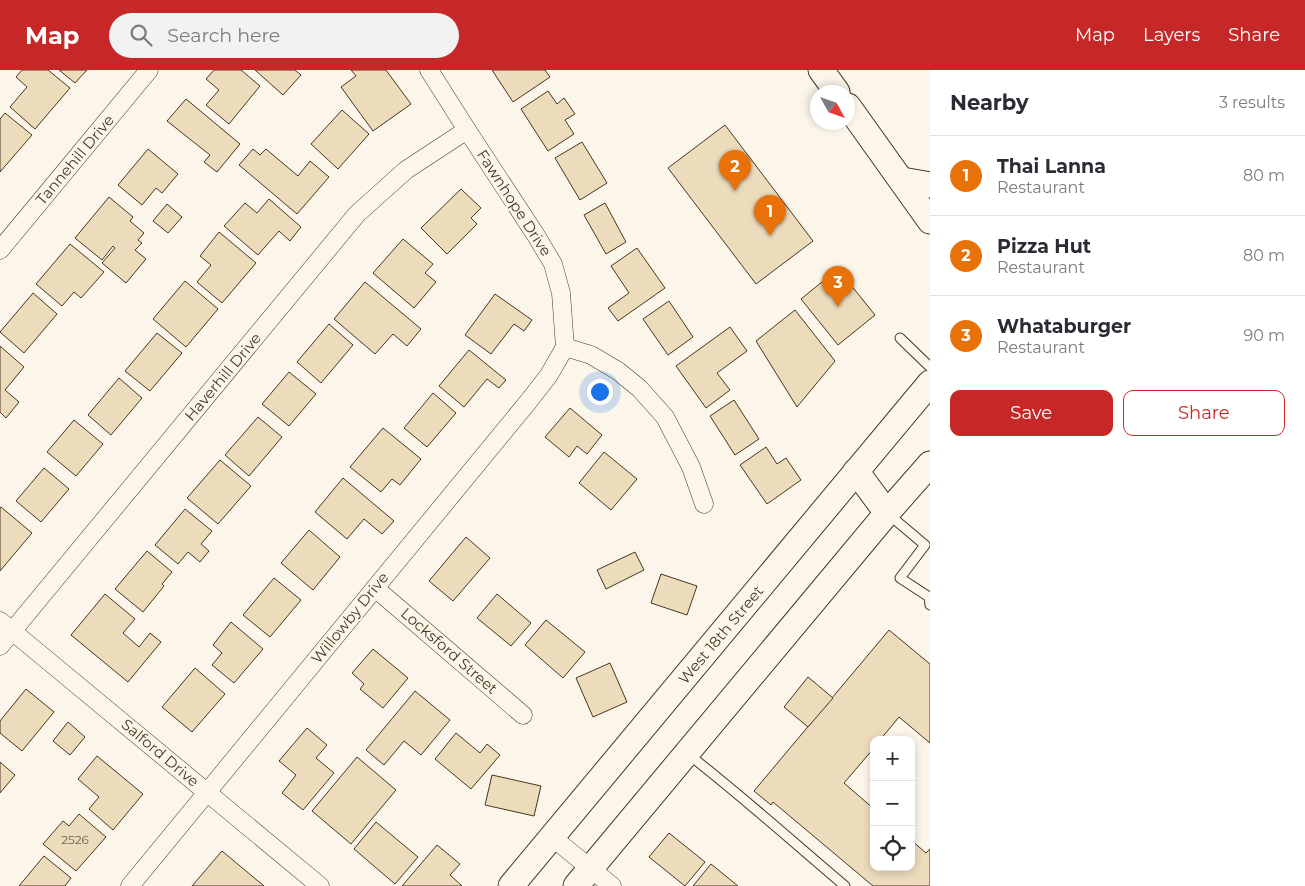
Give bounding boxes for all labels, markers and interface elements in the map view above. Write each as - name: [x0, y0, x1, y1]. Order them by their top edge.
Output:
- search box: [109, 13, 459, 58]
- text: Map: [25, 21, 79, 50]
- icon: search: [127, 21, 155, 49]
- text: Search here: [167, 24, 280, 47]
- text: Map: [1075, 24, 1115, 46]
- text: Layers: [1143, 24, 1200, 46]
- text: Share: [1228, 24, 1280, 46]
- north arrow: [810, 85, 855, 130]
- text: Nearby: [950, 90, 1029, 115]
- text: 3 results: [1219, 93, 1285, 112]
- street label: Tannehill Drive: [31, 111, 118, 209]
- street label: Fawnhope Drive: [473, 146, 556, 260]
- pin: 2: [719, 150, 751, 191]
- text: Thai Lanna: [997, 155, 1106, 178]
- text: 1: [963, 166, 969, 185]
- text: 80 m: [1243, 166, 1285, 185]
- text: Restaurant: [997, 178, 1085, 197]
- pin: 1: [754, 195, 786, 236]
- text: Pizza Hut: [997, 235, 1091, 258]
- text: 2: [961, 246, 971, 265]
- text: 80 m: [1243, 246, 1285, 265]
- text: Restaurant: [997, 258, 1085, 277]
- pin: 3: [822, 266, 854, 307]
- text: Whataburger: [997, 315, 1131, 338]
- text: 3: [961, 326, 971, 345]
- text: 90 m: [1243, 326, 1285, 345]
- street label: Haverhill Drive: [180, 329, 265, 425]
- text: Restaurant: [997, 338, 1085, 357]
- your location: [587, 379, 613, 405]
- button: Save: [950, 390, 1113, 436]
- button: Share: [1123, 390, 1285, 436]
- street label: Willowby Drive: [307, 568, 392, 667]
- street label: West 18th Street: [674, 582, 767, 688]
- street label: Locksford Street: [397, 603, 502, 698]
- street label: Salford Drive: [118, 715, 203, 791]
- map controls: [870, 736, 915, 871]
- button: +: [870, 736, 915, 781]
- button: −: [870, 781, 915, 826]
- button: locate: [870, 826, 915, 871]
- house number: 2526: [61, 832, 89, 847]

